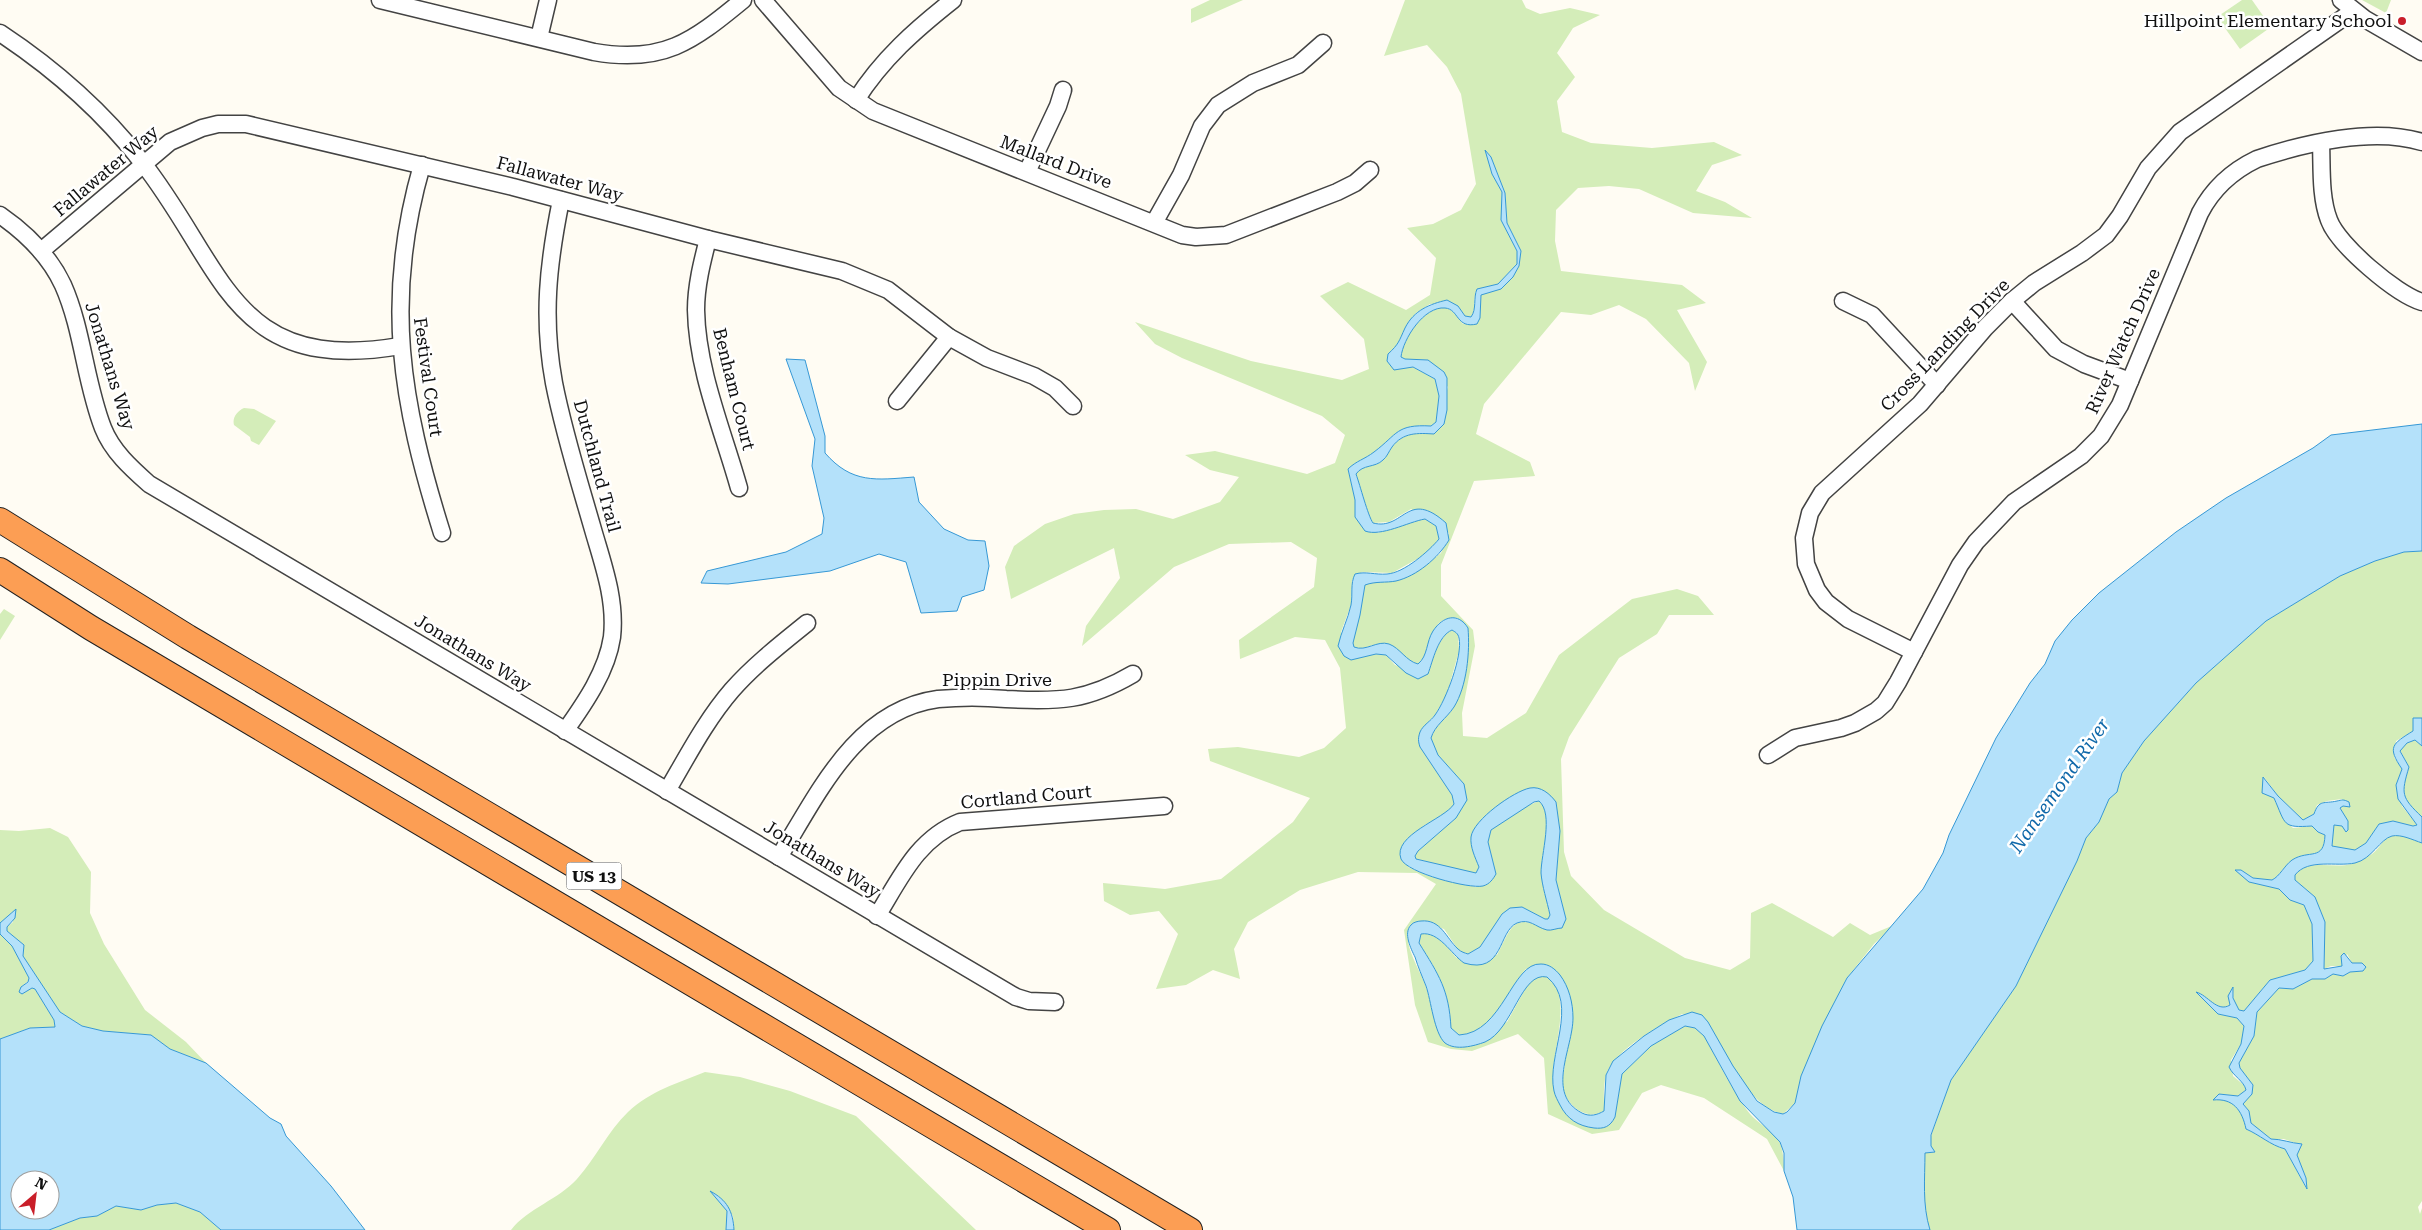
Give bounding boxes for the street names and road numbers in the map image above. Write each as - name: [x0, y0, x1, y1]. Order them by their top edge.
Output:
- street label: Fallawater Way: [49, 121, 163, 221]
- street label: Mallard Drive: [997, 131, 1115, 193]
- street label: Fallawater Way: [495, 152, 626, 206]
- street label: River Watch Drive: [2081, 265, 2164, 417]
- street label: Cross Landing Drive: [1876, 274, 2013, 415]
- street label: Jonathans Way: [81, 299, 140, 433]
- street label: Festival Court: [410, 316, 447, 438]
- street label: Benham Court: [709, 326, 760, 453]
- street label: Dutchland Trail: [570, 397, 625, 535]
- street label: Jonathans Way: [411, 609, 536, 696]
- street label: Pippin Drive: [942, 669, 1052, 690]
- street label: Cortland Court: [960, 780, 1092, 813]
- street label: Jonathans Way: [760, 815, 885, 902]
- road number: US 13: [566, 862, 622, 889]

